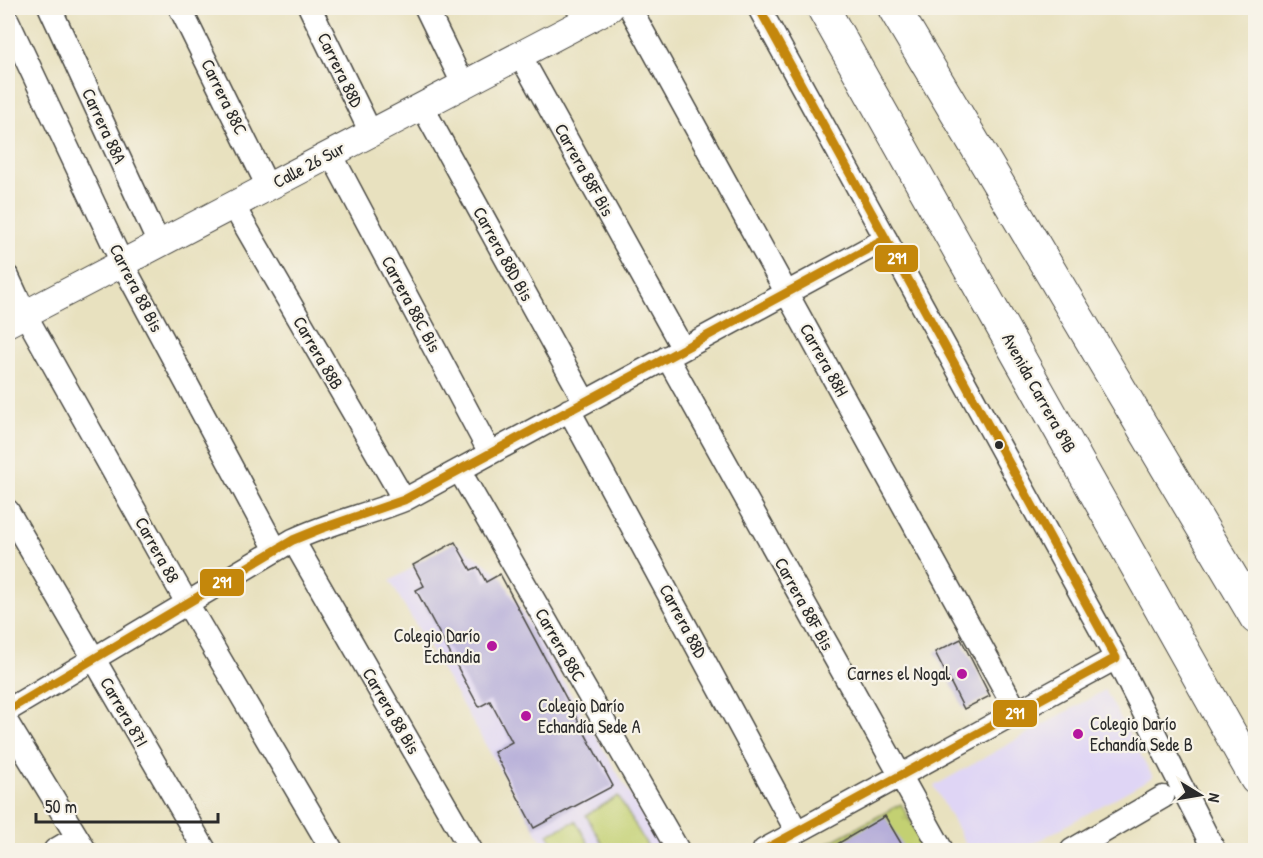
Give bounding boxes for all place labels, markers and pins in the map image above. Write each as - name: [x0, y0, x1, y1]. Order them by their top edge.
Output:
- unlabelled marker: [993, 439, 1005, 451]
- place label: Colegio Darío Echandia: [394, 623, 480, 669]
- marker: Colegio Darío Echandia: [485, 639, 499, 653]
- place label: Carnes el Nogal: [847, 661, 950, 686]
- marker: Carnes el Nogal: [955, 667, 969, 681]
- place label: Colegio Darío Echandía Sede A: [538, 693, 641, 739]
- marker: Colegio Darío Echandía Sede A: [519, 709, 533, 723]
- place label: Colegio Darío Echandía Sede B: [1090, 711, 1193, 757]
- marker: Colegio Darío Echandía Sede B: [1071, 727, 1085, 741]

